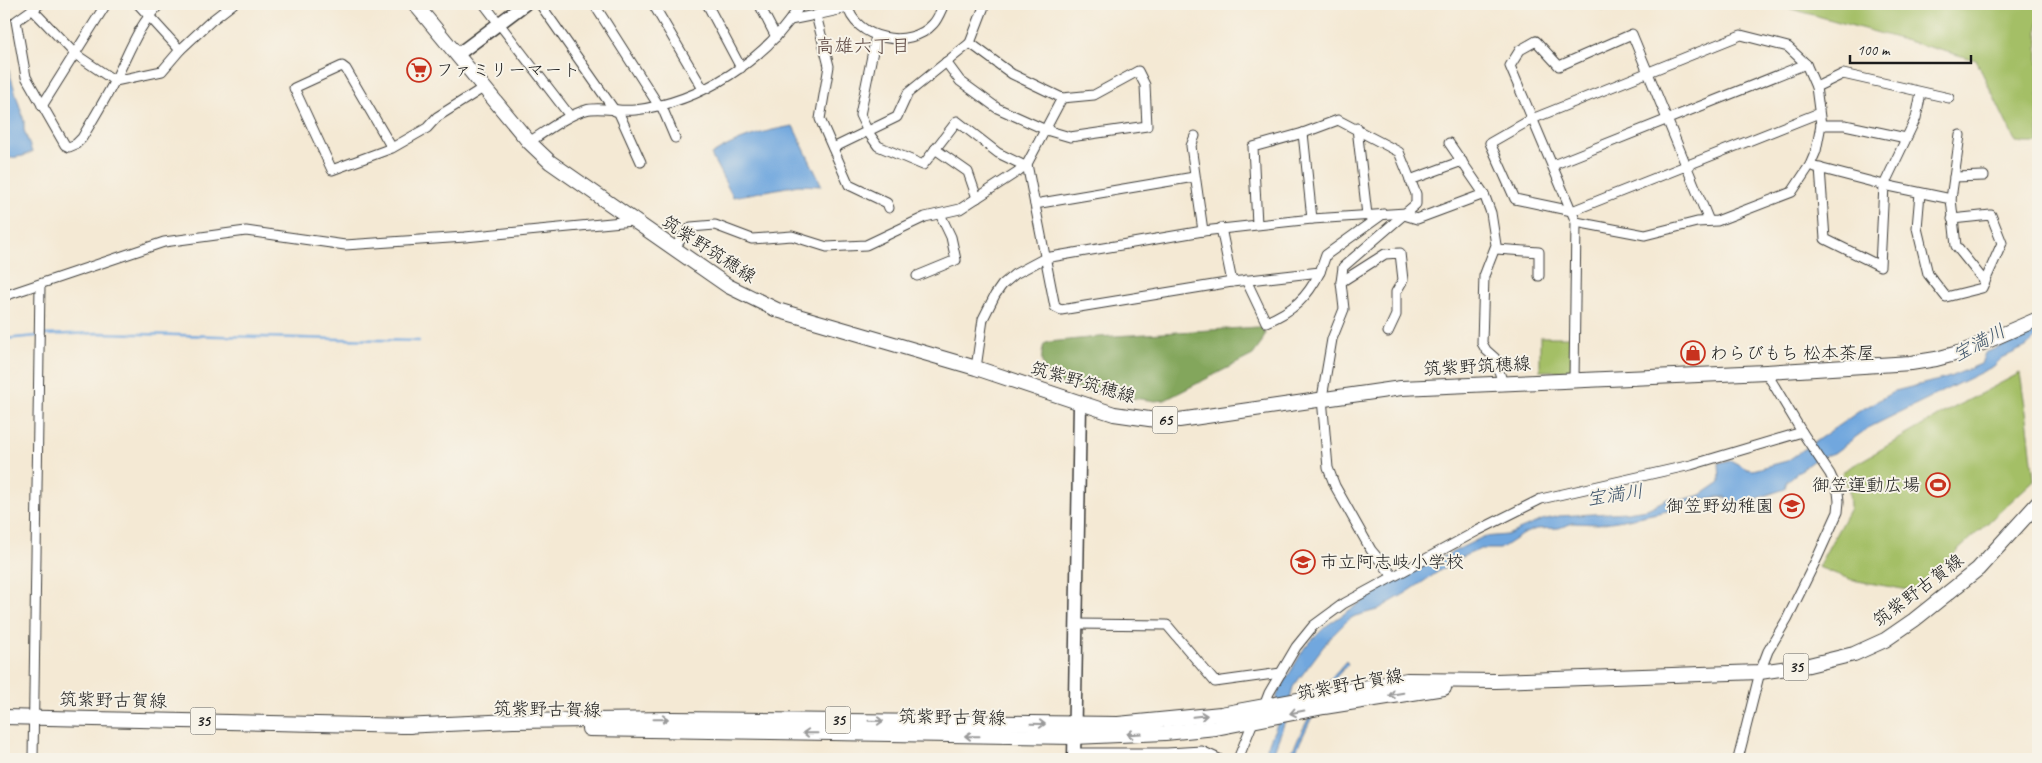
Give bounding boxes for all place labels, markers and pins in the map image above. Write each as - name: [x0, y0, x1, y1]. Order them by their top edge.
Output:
- supermarket icon: ファミリーマート: [406, 57, 432, 83]
- place label: ファミリーマート: [436, 59, 580, 81]
- shop icon: わらびもち 松本茶屋: [1680, 340, 1706, 366]
- place label: わらびもち 松本茶屋: [1710, 342, 1875, 364]
- sports icon: 御笠運動広場: [1925, 472, 1951, 498]
- place label: 御笠運動広場: [1812, 474, 1920, 496]
- school or university icon: 御笠野幼稚園: [1779, 493, 1805, 519]
- place label: 御笠野幼稚園: [1666, 495, 1774, 517]
- school or university icon: 市立阿志岐小学校: [1290, 549, 1316, 575]
- place label: 市立阿志岐小学校: [1320, 551, 1464, 573]

